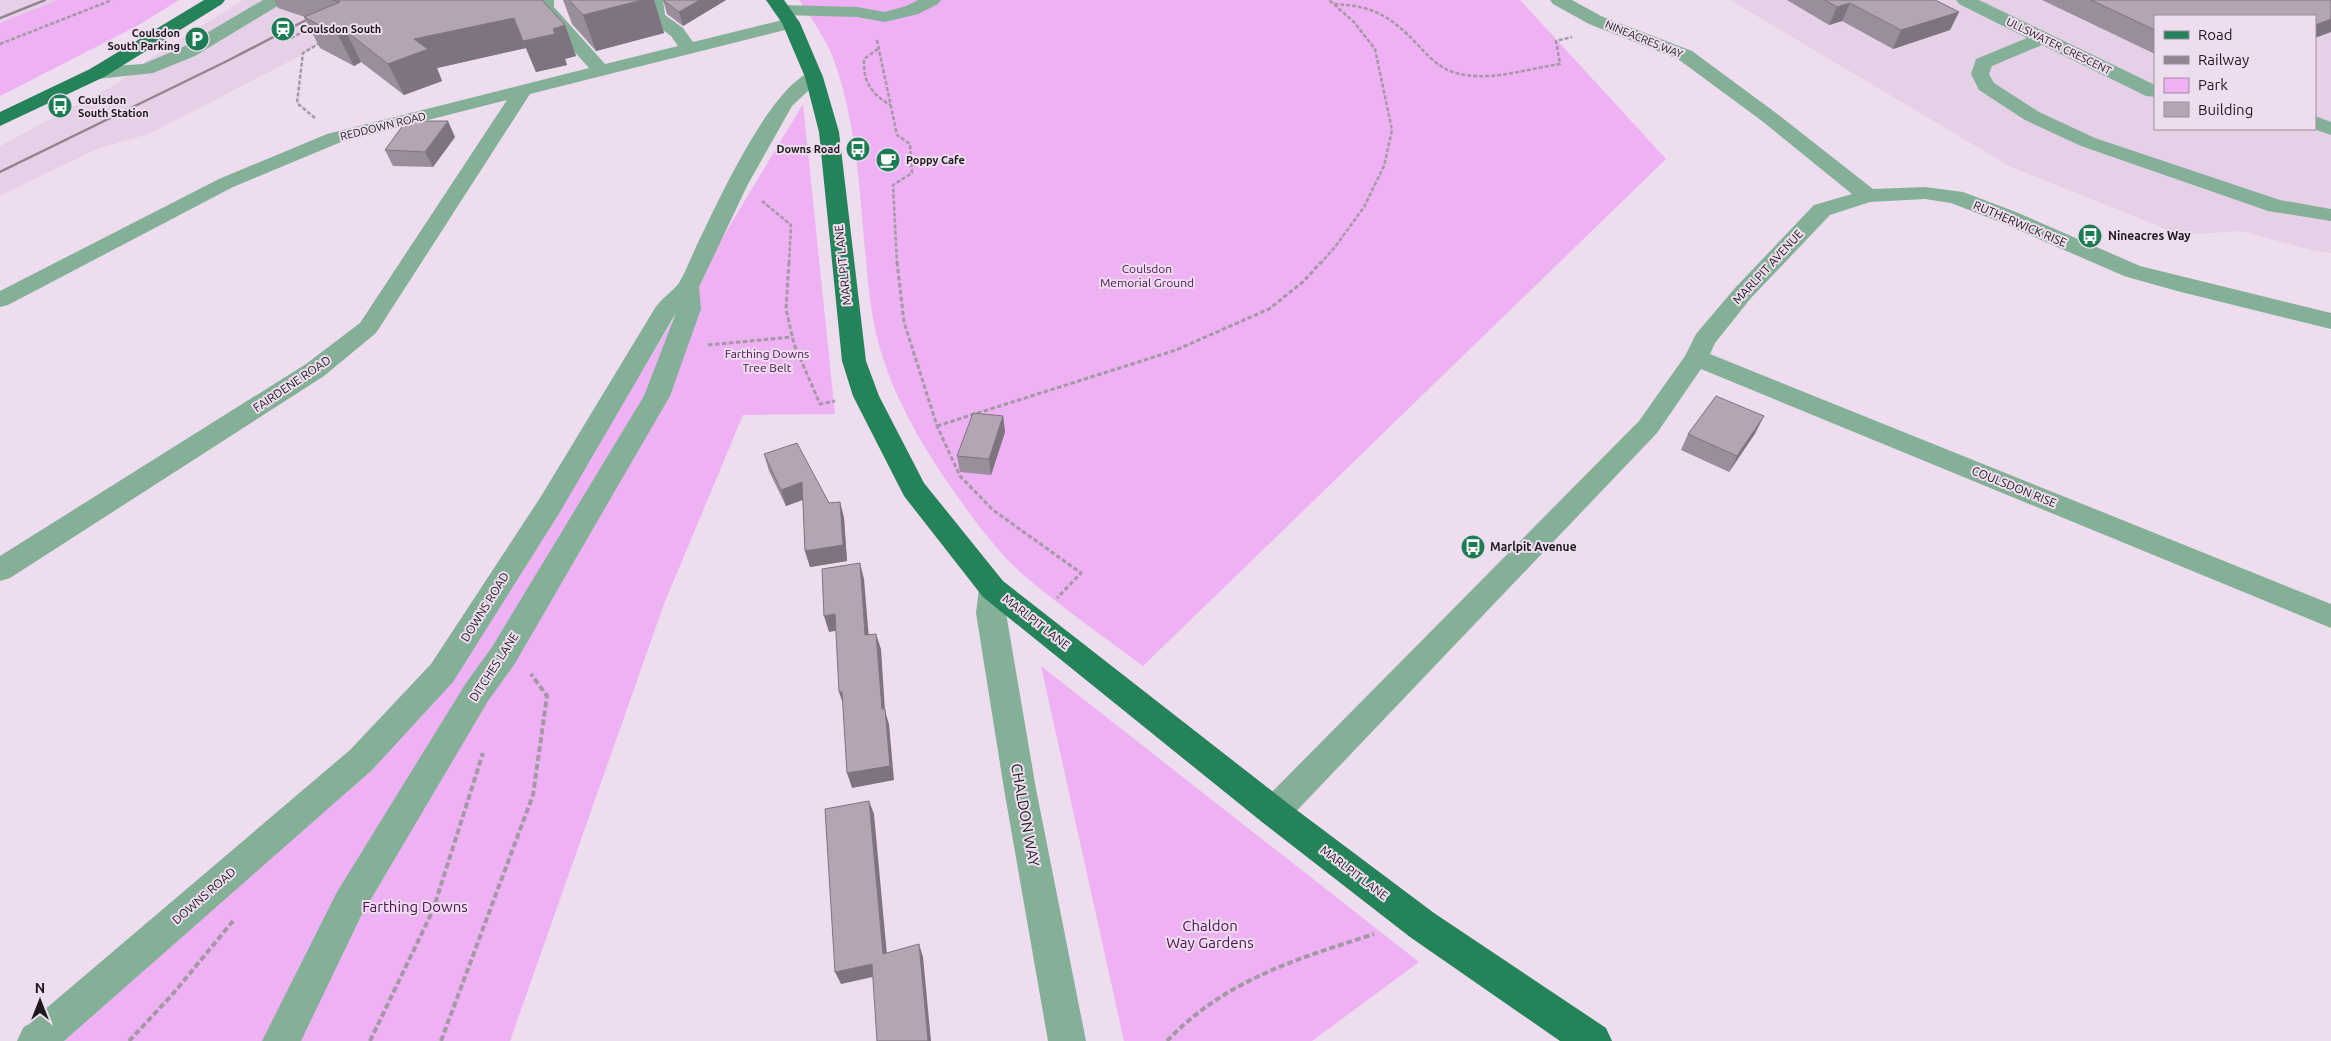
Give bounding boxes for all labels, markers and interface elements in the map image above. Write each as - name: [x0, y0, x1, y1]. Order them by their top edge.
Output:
- street label: ULLSWATER CRESCENT: [2005, 15, 2113, 77]
- legend: [2154, 15, 2316, 130]
- station icon: Coulsdon South: [270, 16, 296, 42]
- street label: NINEACRES WAY: [1603, 18, 1685, 60]
- place label: Coulsdon South: [300, 23, 381, 35]
- parking icon: Coulsdon South Parking: [184, 26, 210, 52]
- text: Road: [2198, 26, 2233, 43]
- place label: Coulsdon South Parking: [108, 27, 180, 52]
- text: Railway: [2198, 51, 2249, 68]
- text: Park: [2198, 76, 2228, 93]
- bus stop icon: Coulsdon South Station: [47, 93, 73, 119]
- place label: Coulsdon South Station: [78, 94, 149, 119]
- text: Building: [2198, 101, 2253, 118]
- street label: REDDOWN ROAD: [339, 109, 427, 142]
- bus stop icon: Downs Road: [845, 136, 871, 162]
- place label: Downs Road: [776, 143, 840, 155]
- cafe icon: Poppy Cafe: [875, 147, 901, 173]
- place label: Poppy Cafe: [906, 154, 965, 166]
- street label: RUTHERWICK RISE: [1972, 198, 2069, 249]
- bus stop icon: Nineacres Way: [2077, 223, 2103, 249]
- street label: MARLPIT LANE: [832, 224, 853, 306]
- street label: MARLPIT AVENUE: [1730, 227, 1805, 306]
- place label: Nineacres Way: [2108, 229, 2191, 242]
- park label: Coulsdon Memorial Ground: [1100, 262, 1194, 289]
- park label: Farthing Downs Tree Belt: [725, 347, 809, 374]
- street label: FAIRDENE ROAD: [251, 353, 333, 414]
- street label: COULSDON RISE: [1970, 464, 2059, 510]
- bus stop icon: Marlpit Avenue: [1460, 534, 1486, 560]
- place label: Marlpit Avenue: [1490, 540, 1577, 553]
- street label: DOWNS ROAD: [458, 570, 511, 644]
- street label: MARLPIT LANE: [1000, 592, 1072, 652]
- street label: DITCHES LANE: [467, 630, 521, 703]
- street label: CHALDON WAY: [1008, 762, 1043, 868]
- street label: MARLPIT LANE: [1318, 843, 1391, 902]
- street label: DOWNS ROAD: [169, 865, 238, 927]
- park label: Farthing Downs: [362, 898, 468, 915]
- park label: Chaldon Way Gardens: [1166, 917, 1254, 951]
- north arrow: [15, 976, 65, 1026]
- text: N: [35, 980, 45, 996]

